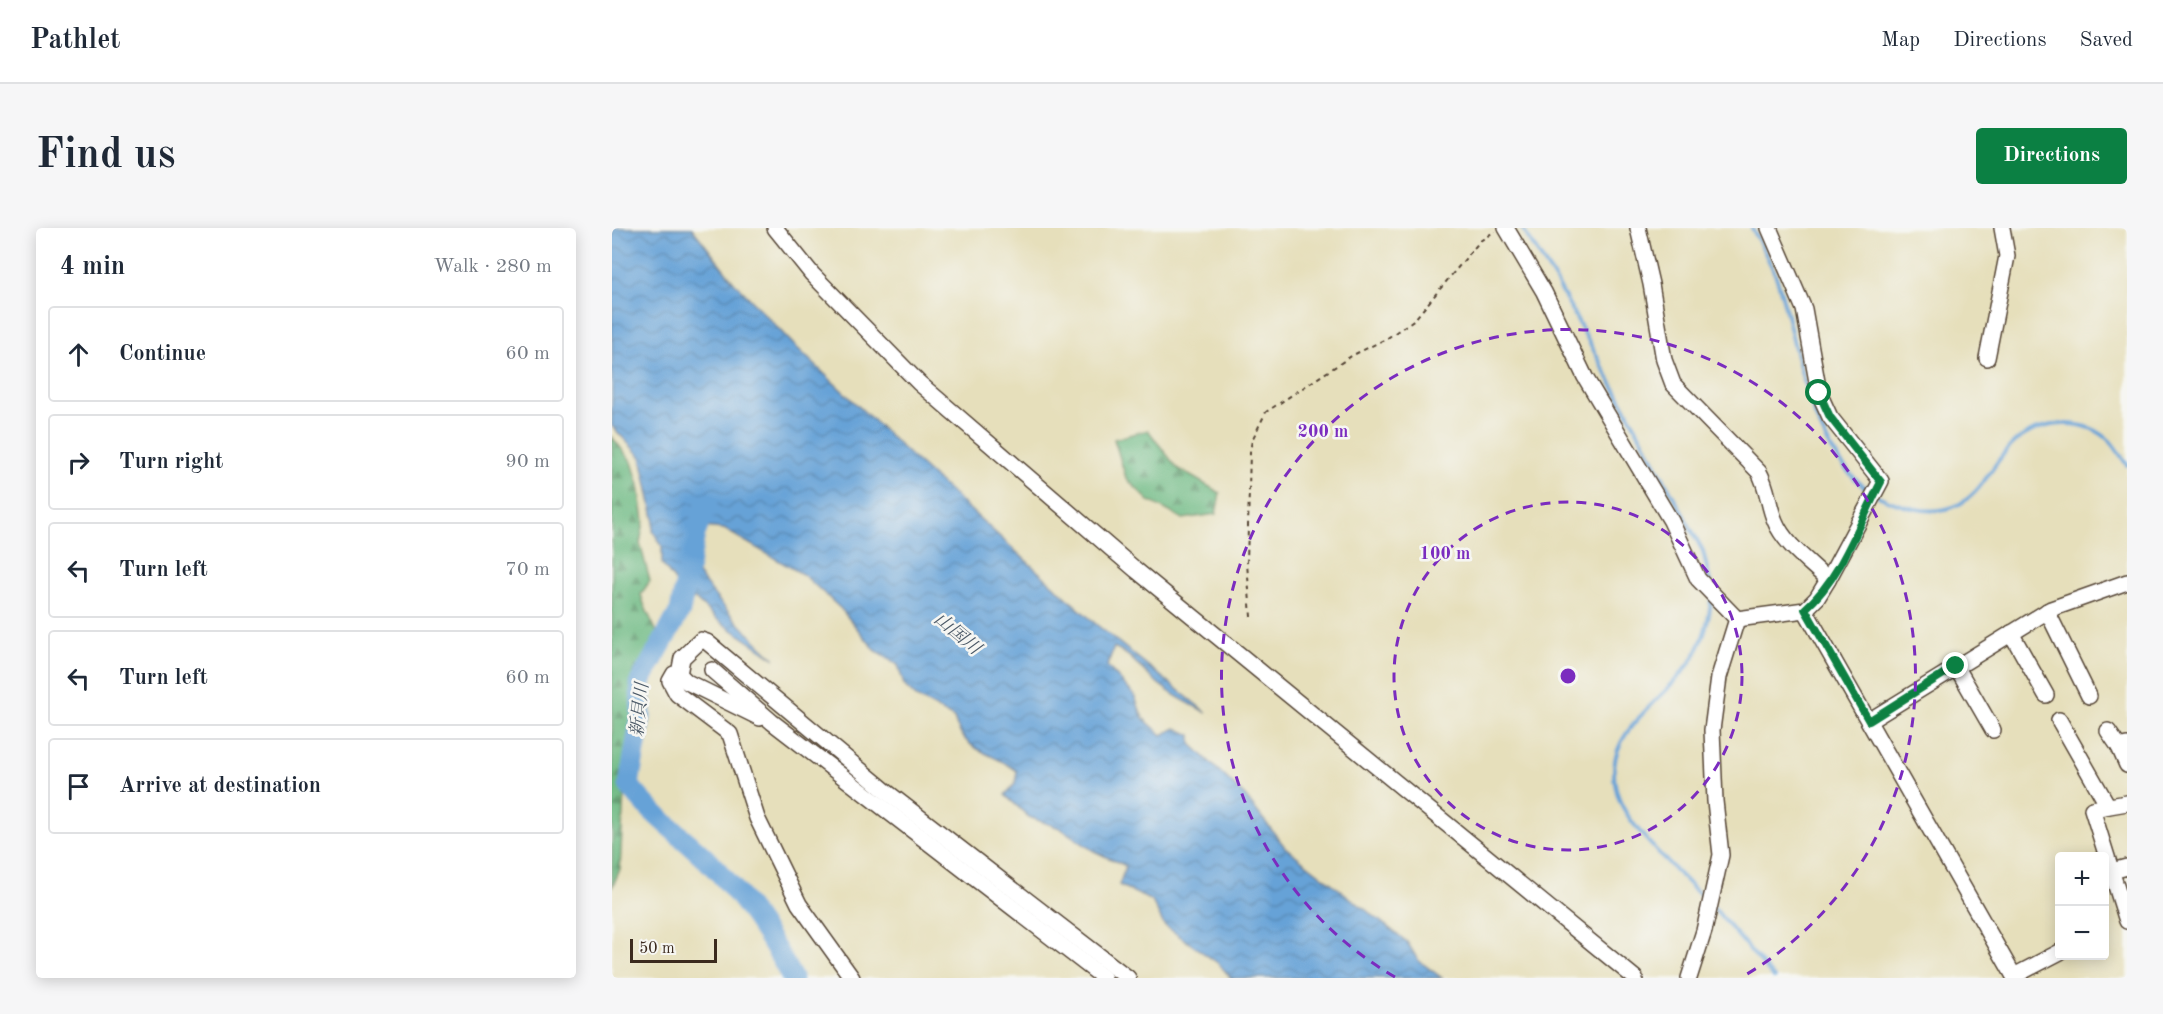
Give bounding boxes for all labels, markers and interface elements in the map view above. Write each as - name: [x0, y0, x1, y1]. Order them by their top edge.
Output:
- text: Pathlet: [30, 27, 121, 55]
- text: Map: [1881, 30, 1920, 51]
- text: Directions: [1953, 30, 2047, 51]
- text: Saved: [2080, 30, 2133, 51]
- button: Directions: [1976, 128, 2127, 184]
- text: Find us: [36, 135, 175, 177]
- text: 4 min: [60, 254, 125, 280]
- text: Walk · 280 m: [433, 257, 552, 277]
- icon: ahead: [62, 338, 95, 371]
- text: Continue: [119, 343, 206, 365]
- text: 60 m: [505, 344, 550, 364]
- route start: [1805, 379, 1831, 405]
- text: 200 m: [1298, 423, 1348, 441]
- icon: right: [62, 446, 95, 479]
- text: Turn right: [119, 451, 223, 473]
- text: 90 m: [505, 452, 550, 472]
- text: 100 m: [1420, 545, 1470, 563]
- icon: left: [62, 554, 95, 587]
- text: Turn left: [119, 559, 208, 581]
- text: 70 m: [505, 560, 550, 580]
- water label: 山国川: [931, 609, 986, 660]
- route end: [1942, 652, 1968, 678]
- icon: left: [62, 662, 95, 695]
- centre of rings: [1558, 666, 1578, 686]
- text: Turn left: [119, 667, 208, 689]
- text: 60 m: [505, 668, 550, 688]
- water label: 新貝川: [626, 680, 652, 738]
- icon: arrive: [62, 770, 95, 803]
- text: Arrive at destination: [119, 775, 321, 797]
- map controls: [2055, 852, 2109, 960]
- button: +: [2055, 852, 2109, 906]
- button: −: [2055, 906, 2109, 960]
- scale bar: [630, 936, 717, 964]
- text: 50 m: [639, 941, 675, 957]

